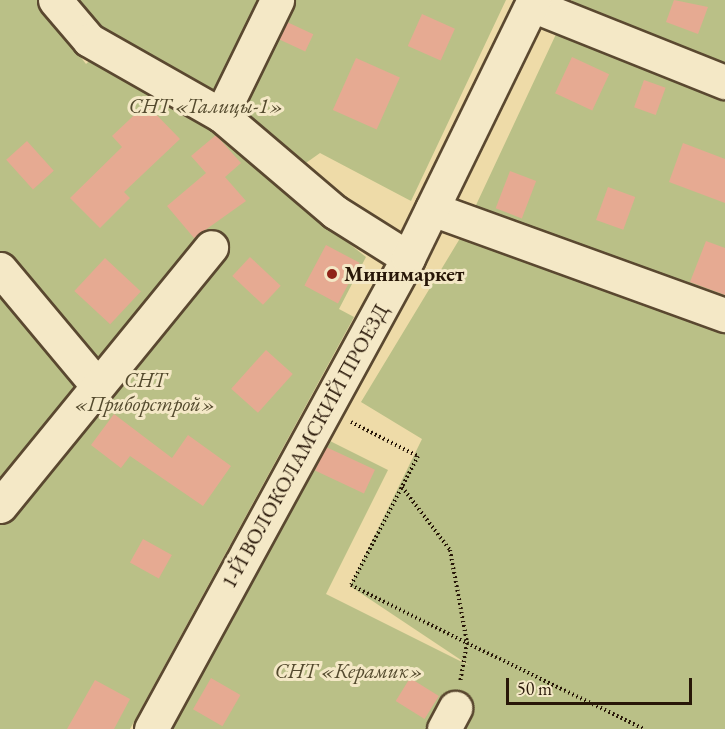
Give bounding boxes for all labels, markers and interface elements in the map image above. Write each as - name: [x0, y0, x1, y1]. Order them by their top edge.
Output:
- park label: СНТ «Талицы-1»: [129, 93, 283, 119]
- place label: Минимаркет: [344, 261, 464, 287]
- marker: Минимаркет: [325, 267, 339, 281]
- street label: 1-Й ВОЛОКОЛАМСКИЙ ПРОЕЗД: [216, 299, 394, 593]
- park label: СНТ «Приборстрой»: [74, 367, 216, 417]
- park label: СНТ «Керамик»: [275, 658, 423, 684]
- scale bar: [509, 666, 695, 704]
- text: 50 m: [517, 677, 552, 700]

